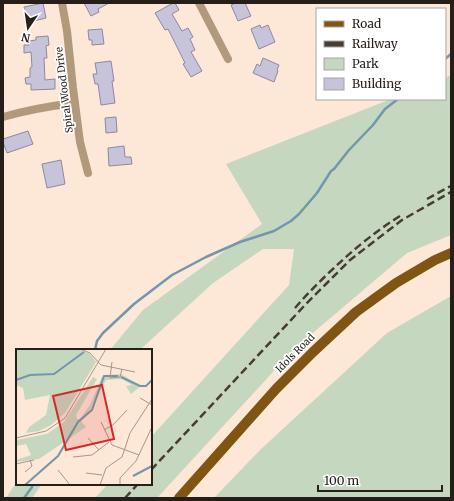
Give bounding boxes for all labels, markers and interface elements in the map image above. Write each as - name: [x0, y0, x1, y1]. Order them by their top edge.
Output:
- north arrow: [8, 8, 48, 48]
- legend: [316, 8, 446, 100]
- text: Road: [352, 16, 381, 31]
- text: N: [20, 30, 32, 46]
- text: Railway: [352, 36, 398, 51]
- street label: Spiral Wood Drive: [52, 46, 76, 134]
- text: Park: [352, 56, 379, 71]
- text: Building: [352, 76, 402, 91]
- street label: Idols Road: [273, 331, 317, 375]
- inset map: [16, 349, 152, 485]
- scale bar: [318, 467, 442, 493]
- text: 100 m: [324, 473, 359, 488]

